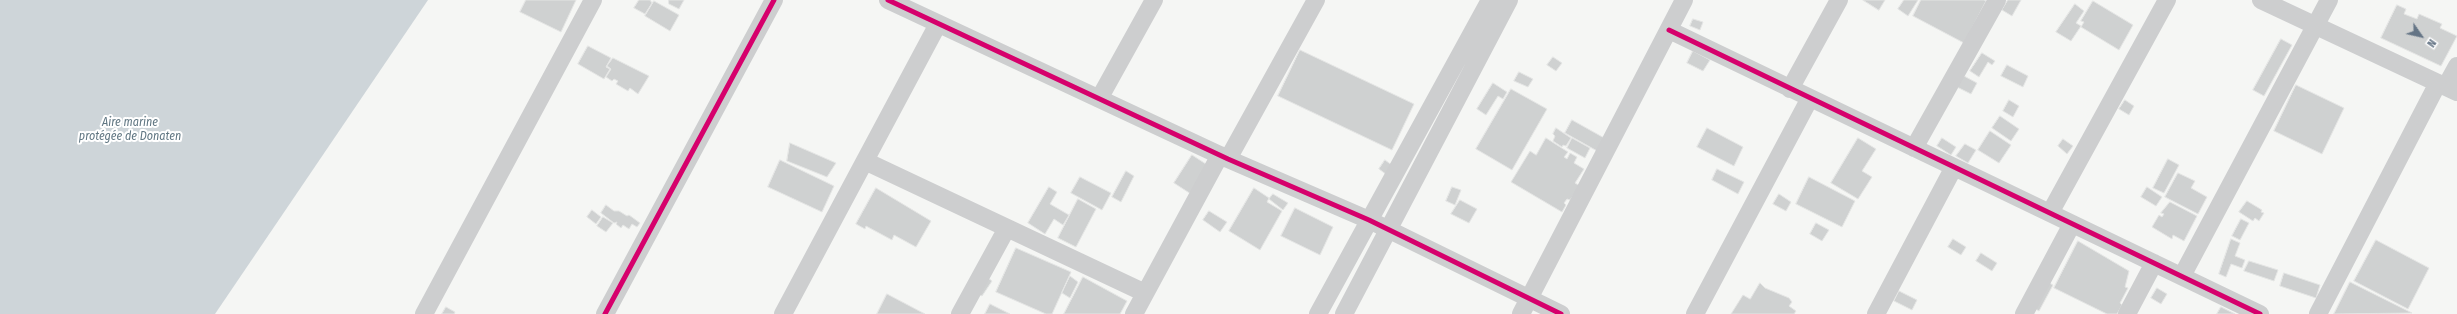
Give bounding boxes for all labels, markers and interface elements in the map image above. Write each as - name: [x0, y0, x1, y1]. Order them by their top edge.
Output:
- north arrow: [2401, 16, 2441, 56]
- text: N: [2424, 37, 2439, 49]
- water label: Aire marine protégée de Donaten: [79, 116, 181, 144]

